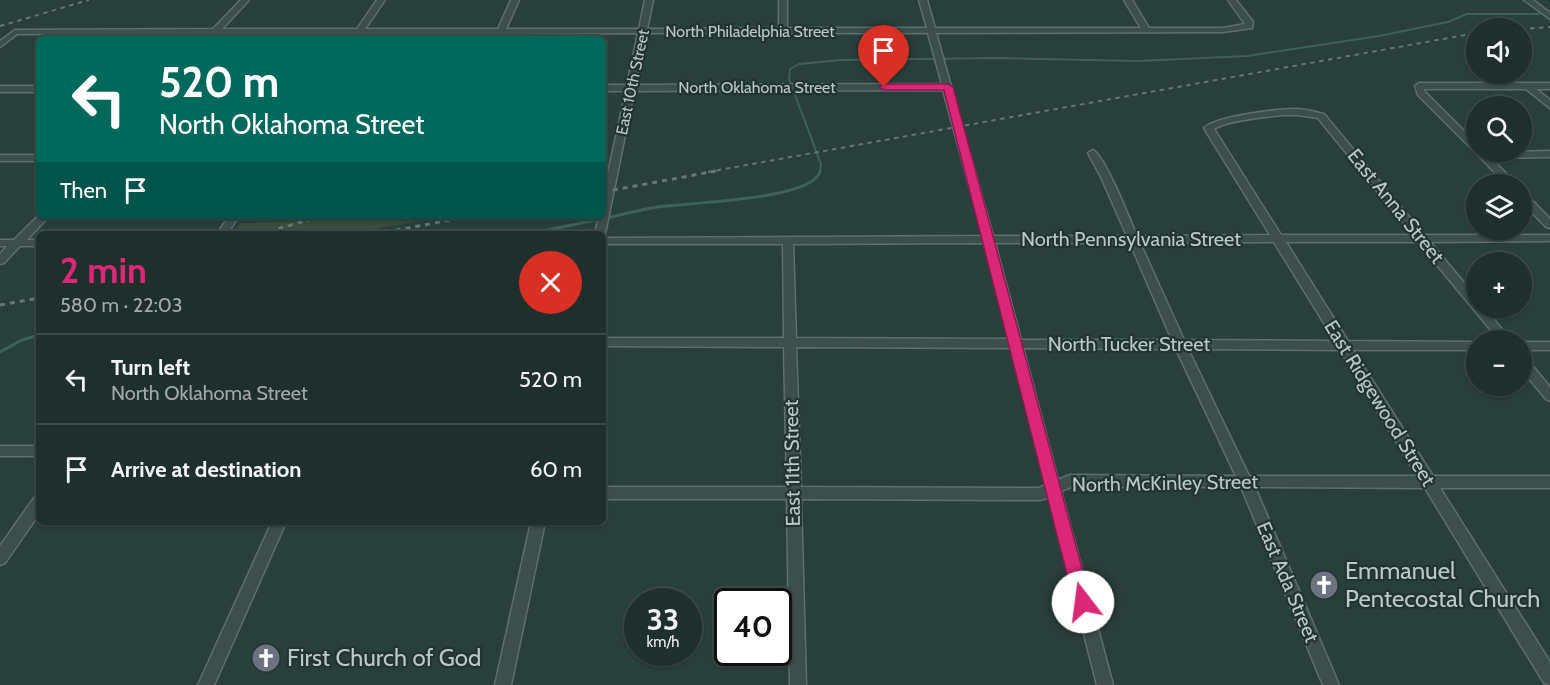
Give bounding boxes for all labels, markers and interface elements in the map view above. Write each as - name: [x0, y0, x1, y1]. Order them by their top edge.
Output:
- map controls: [1466, 18, 1532, 396]
- button: sound: [1466, 18, 1532, 84]
- street label: North Philadelphia Street: [665, 22, 835, 41]
- pin: [858, 25, 909, 87]
- street label: East 10th Street: [612, 27, 653, 137]
- icon: arrive: [867, 34, 900, 67]
- text: 520 m: [159, 56, 279, 108]
- icon: left: [60, 60, 138, 138]
- street label: North Oklahoma Street: [678, 78, 836, 97]
- button: search: [1466, 96, 1532, 162]
- text: North Oklahoma Street: [159, 108, 424, 141]
- street label: East Anna Street: [1342, 144, 1450, 268]
- icon: arrive: [119, 174, 152, 207]
- button: layers: [1466, 174, 1532, 240]
- text: Then: [60, 177, 107, 204]
- street label: North Pennsylvania Street: [1021, 227, 1241, 251]
- text: 2 min: [60, 248, 147, 292]
- button: close: [519, 251, 582, 314]
- button: +: [1466, 252, 1532, 318]
- text: 580 m · 22:03: [60, 293, 183, 317]
- street label: East Ridgewood Street: [1319, 316, 1441, 491]
- button: −: [1466, 330, 1532, 396]
- street label: North Tucker Street: [1048, 332, 1211, 356]
- text: Turn left: [111, 354, 190, 381]
- icon: left: [60, 363, 93, 396]
- text: 520 m: [519, 366, 582, 393]
- text: North Oklahoma Street: [111, 381, 308, 405]
- street label: East 11th Street: [779, 399, 805, 527]
- icon: arrive: [60, 453, 93, 486]
- text: Arrive at destination: [111, 456, 301, 483]
- text: 60 m: [530, 456, 582, 483]
- street label: North McKinley Street: [1072, 469, 1258, 497]
- street label: East Ada Street: [1252, 518, 1324, 646]
- place label: Emmanuel Pentecostal Church: [1345, 556, 1540, 613]
- church icon: Emmanuel Pentecostal Church: [1308, 569, 1340, 601]
- position arrow: [1051, 570, 1115, 634]
- speed limit sign: 40: [714, 588, 792, 666]
- text: 33: [647, 601, 679, 638]
- text: km/h: [647, 633, 679, 651]
- church icon: First Church of God: [250, 642, 282, 674]
- place label: First Church of God: [287, 643, 481, 672]

